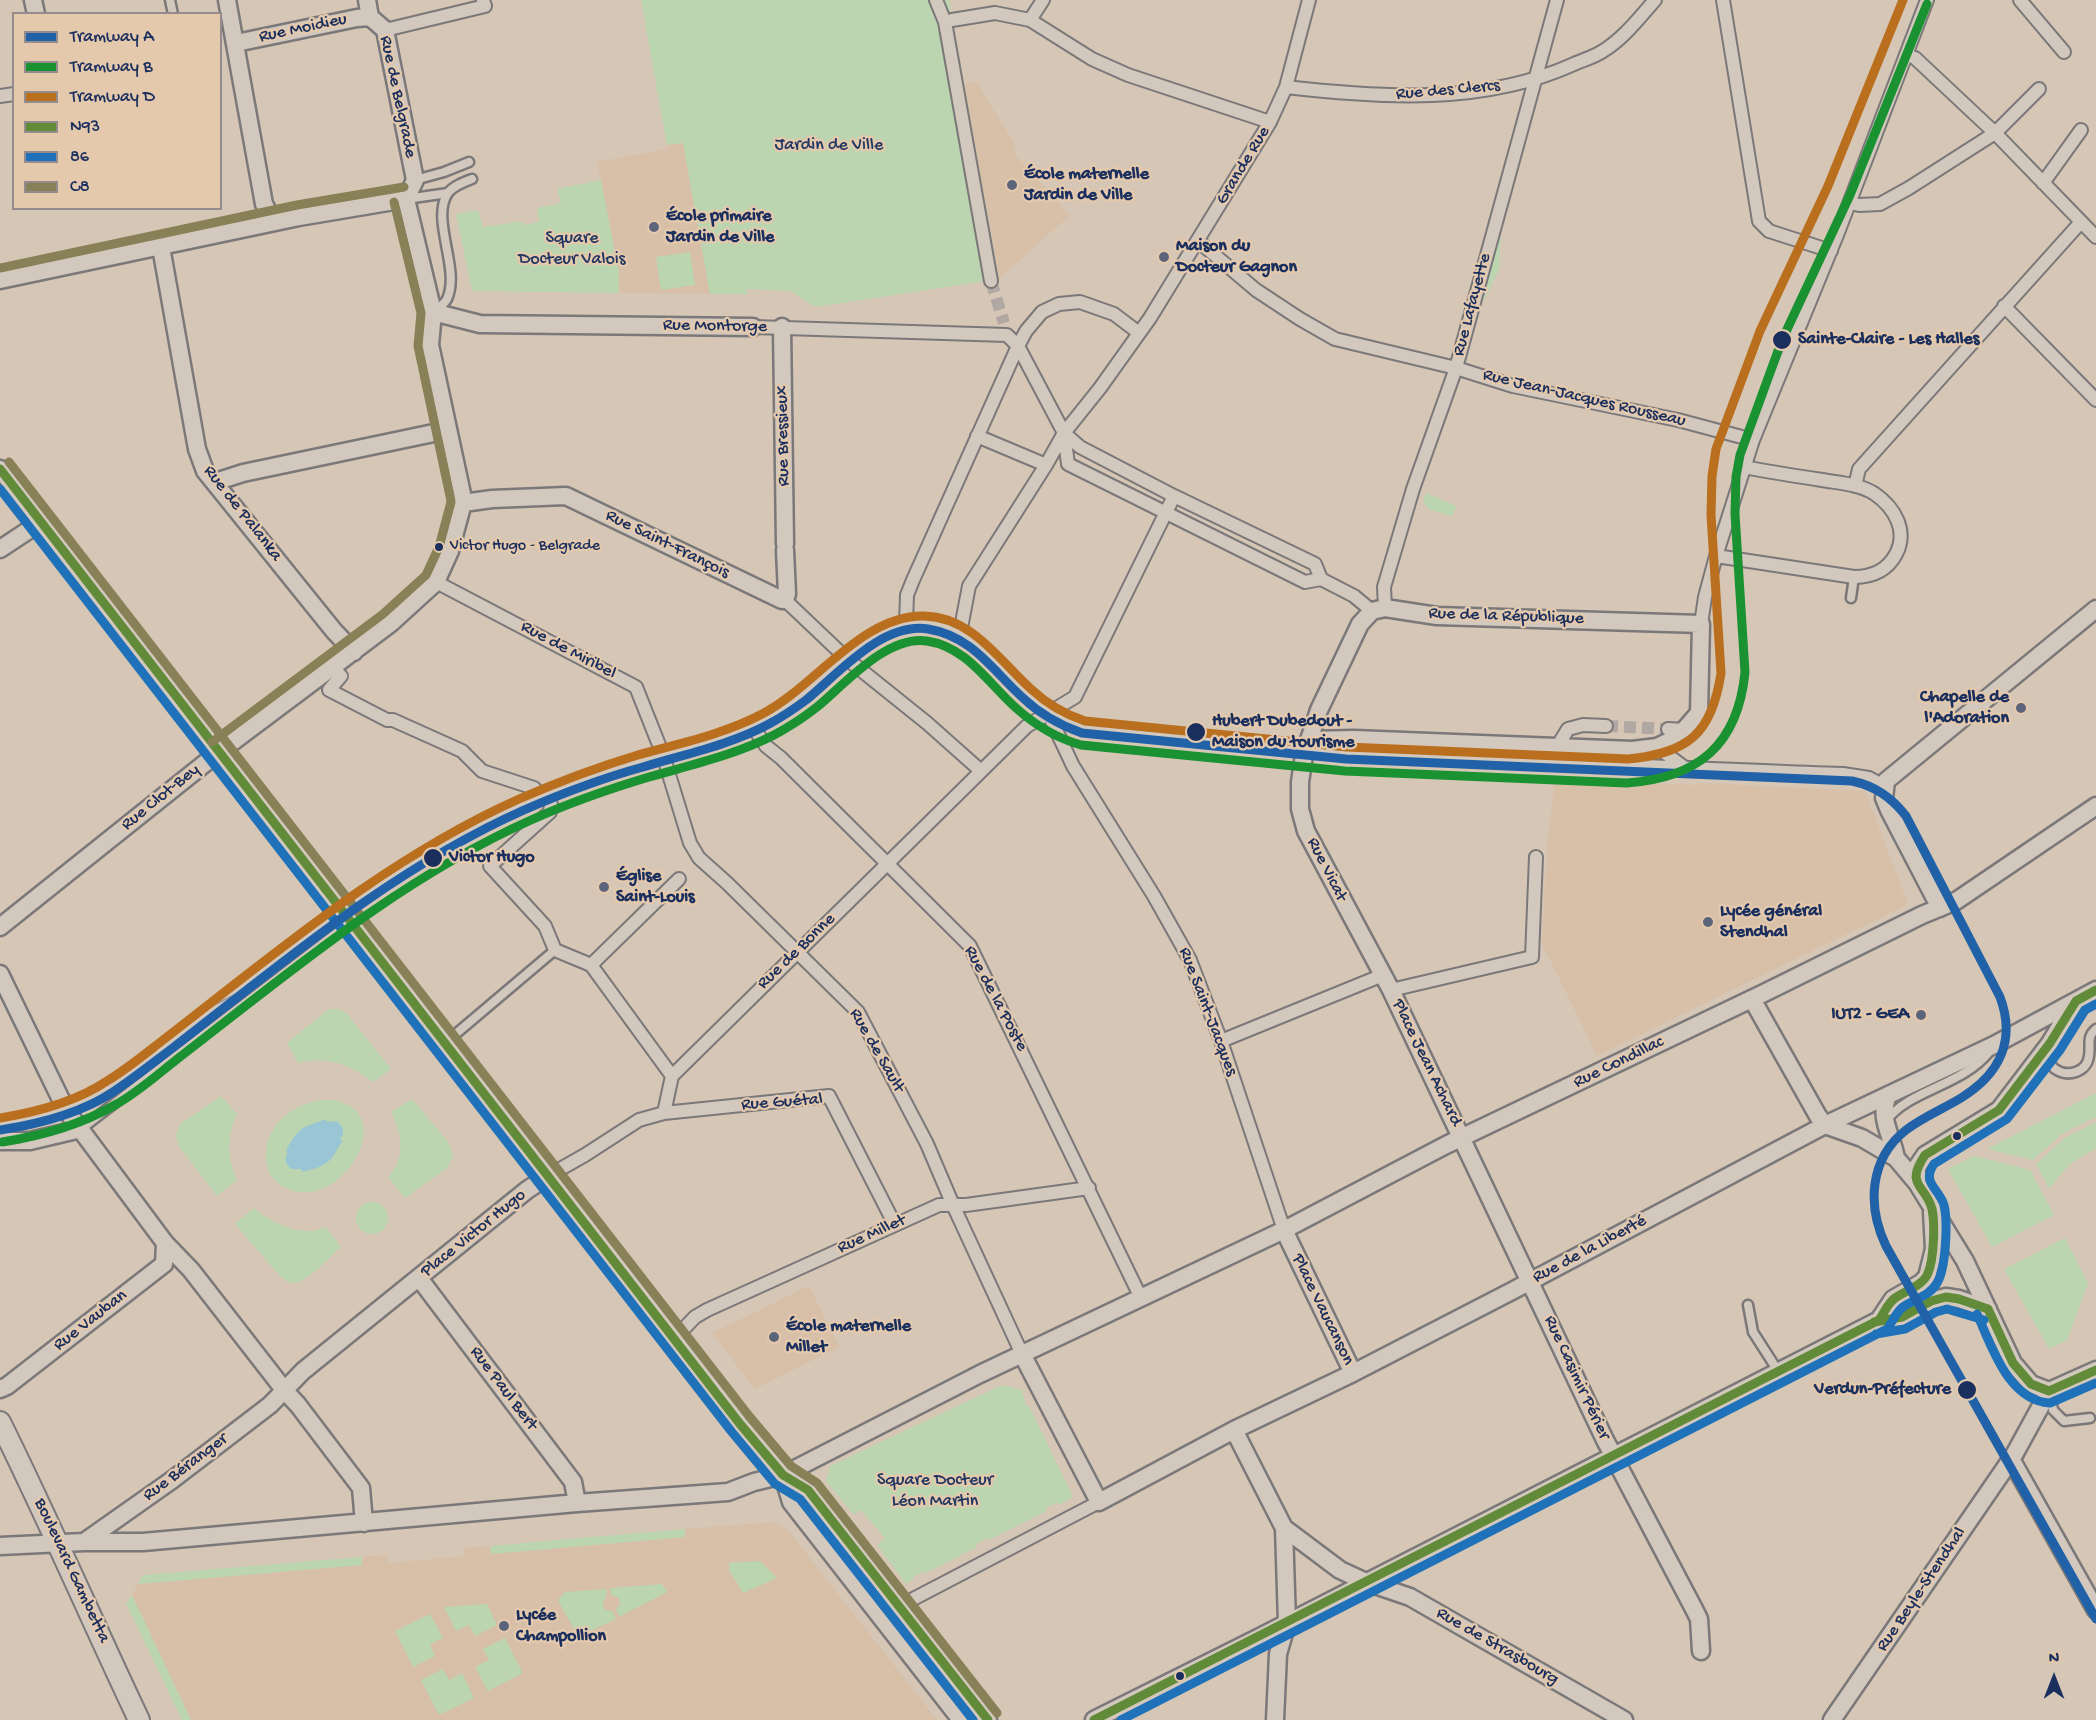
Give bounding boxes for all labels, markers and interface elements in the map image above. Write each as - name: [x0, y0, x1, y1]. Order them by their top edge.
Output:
- street label: Rue Moidieu: [257, 9, 349, 49]
- legend: [12, 12, 222, 210]
- text: Tramway A: [70, 27, 154, 48]
- street label: Rue de Belgrade: [374, 34, 420, 160]
- text: Tramway B: [70, 57, 152, 78]
- street label: Rue des Clercs: [1395, 76, 1501, 106]
- text: Tramway D: [70, 87, 155, 108]
- text: N93: [70, 117, 100, 138]
- street label: Grande Rue: [1212, 123, 1276, 209]
- park label: Jardin de Ville: [775, 135, 883, 157]
- text: 86: [70, 147, 89, 168]
- place label: École maternelle Jardin de Ville: [1024, 164, 1149, 207]
- text: C8: [70, 177, 90, 198]
- marker: École maternelle Jardin de Ville: [1005, 178, 1019, 192]
- place label: École primaire Jardin de Ville: [666, 206, 774, 248]
- marker: École primaire Jardin de Ville: [647, 220, 661, 234]
- park label: Square Docteur Valois: [519, 228, 625, 270]
- place label: Maison du Docteur Gagnon: [1176, 236, 1297, 278]
- marker: Maison du Docteur Gagnon: [1157, 250, 1171, 264]
- street label: Rue Lafayette: [1449, 251, 1497, 359]
- street label: Rue Montorge: [663, 315, 767, 339]
- marker: Sainte-Claire - Les Halles: [1771, 329, 1793, 351]
- place label: Sainte-Claire - Les Halles: [1798, 329, 1979, 351]
- street label: Rue Jean-Jacques Rousseau: [1480, 365, 1688, 433]
- street label: Rue Bressieux: [772, 385, 796, 487]
- street label: Rue de Palanka: [198, 462, 286, 566]
- street label: Rue Saint-François: [601, 506, 733, 584]
- place label: Victor Hugo - Belgrade: [450, 537, 600, 557]
- marker: Victor Hugo - Belgrade: [433, 541, 445, 553]
- street label: Rue de la République: [1428, 603, 1584, 631]
- street label: Rue de Miribel: [517, 617, 619, 685]
- place label: Chapelle de l'Adoration: [1920, 687, 2009, 730]
- marker: Chapelle de l'Adoration: [2014, 701, 2028, 715]
- place label: Hubert Dubedout - Maison du tourisme: [1212, 711, 1355, 754]
- marker: Hubert Dubedout - Maison du tourisme: [1185, 721, 1207, 743]
- street label: Rue Clot-Bey: [117, 760, 205, 836]
- street label: Rue Vicat: [1301, 834, 1351, 906]
- marker: Victor Hugo: [422, 847, 444, 869]
- place label: Victor Hugo: [449, 847, 535, 869]
- place label: Église Saint-Louis: [616, 866, 695, 908]
- marker: Église Saint-Louis: [597, 880, 611, 894]
- place label: Lycée général Stendhal: [1720, 901, 1822, 944]
- street label: Rue de Bonne: [753, 909, 841, 995]
- marker: Lycée général Stendhal: [1701, 915, 1715, 929]
- street label: Rue de la Poste: [958, 943, 1032, 1055]
- street label: Rue Saint-Jacques: [1173, 945, 1241, 1079]
- street label: Place Jean Achard: [1386, 996, 1466, 1130]
- place label: IUT2 - GEA: [1831, 1004, 1909, 1026]
- street label: Rue de Sault: [843, 1005, 909, 1097]
- marker: IUT2 - GEA: [1914, 1008, 1928, 1022]
- street label: Rue Condillac: [1570, 1032, 1668, 1094]
- street label: Rue Guétal: [740, 1089, 824, 1117]
- unlabelled marker: [1951, 1130, 1963, 1142]
- street label: Place Victor Hugo: [417, 1185, 531, 1283]
- street label: Rue Millet: [835, 1210, 909, 1260]
- street label: Rue de la Liberté: [1529, 1211, 1651, 1289]
- street label: Place Vaucanson: [1286, 1251, 1358, 1369]
- street label: Rue Vauban: [50, 1285, 132, 1357]
- street label: Rue Casimir Périer: [1538, 1313, 1614, 1443]
- place label: École maternelle Millet: [786, 1316, 911, 1358]
- marker: École maternelle Millet: [767, 1330, 781, 1344]
- street label: Rue Paul Bert: [464, 1342, 542, 1436]
- place label: Verdun-Préfecture: [1814, 1379, 1951, 1401]
- marker: Verdun-Préfecture: [1956, 1379, 1978, 1401]
- street label: Rue Béranger: [139, 1429, 233, 1507]
- park label: Square Docteur Léon Martin: [877, 1470, 993, 1512]
- street label: Boulevard Gambetta: [28, 1495, 114, 1647]
- street label: Rue Beyle-Stendhal: [1872, 1524, 1972, 1656]
- street label: Rue de Strasbourg: [1432, 1603, 1562, 1691]
- place label: Lycée Champollion: [516, 1605, 606, 1648]
- marker: Lycée Champollion: [497, 1619, 511, 1633]
- north arrow: [2024, 1648, 2084, 1708]
- text: N: [2049, 1650, 2059, 1669]
- unlabelled marker: [1174, 1670, 1186, 1682]

